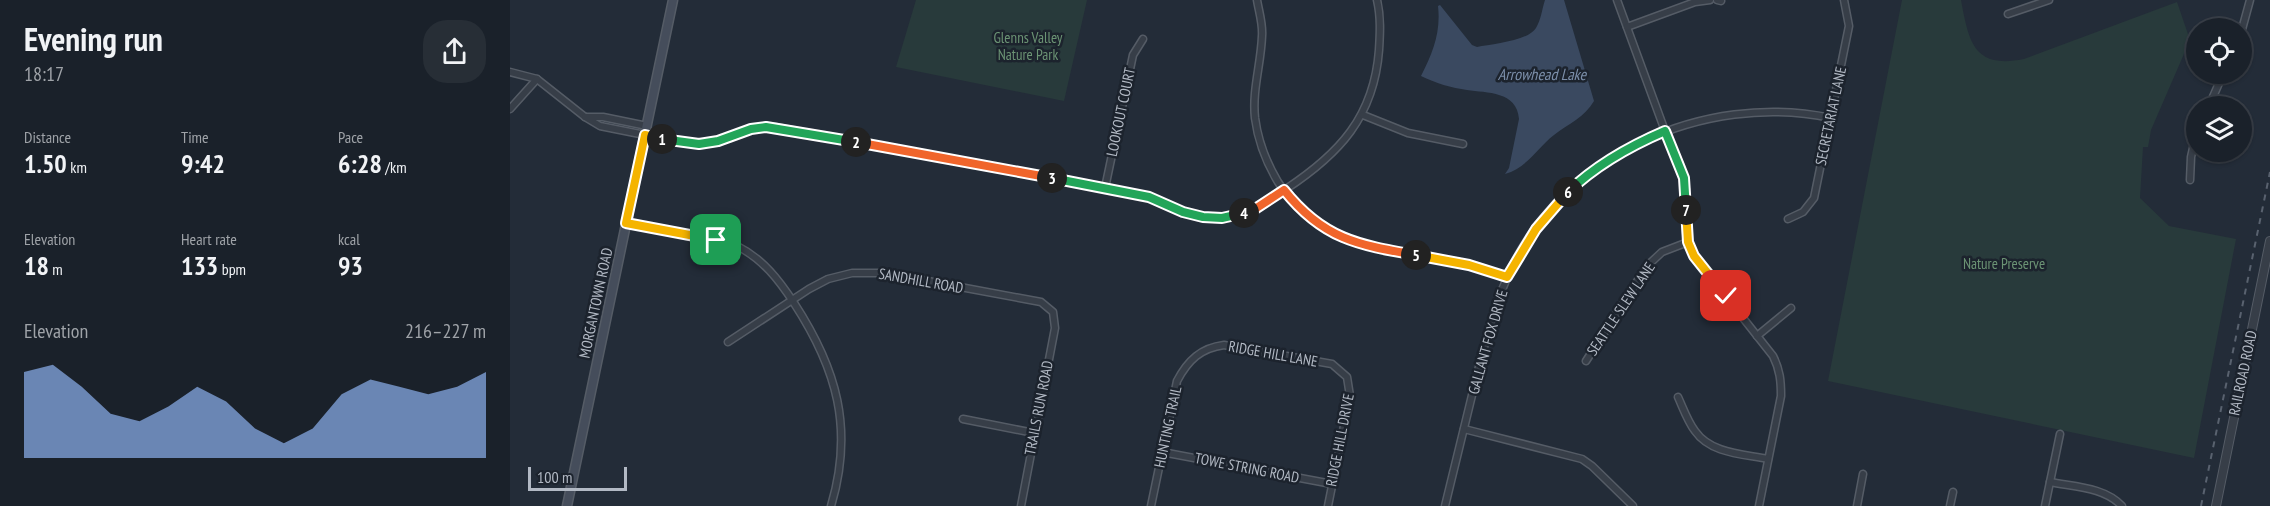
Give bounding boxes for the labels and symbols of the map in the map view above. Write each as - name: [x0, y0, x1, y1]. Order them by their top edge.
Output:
- park label: Glenns Valley Nature Park: [993, 28, 1063, 64]
- water label: Arrowhead Lake: [1498, 64, 1588, 84]
- street label: SECRETARIAT LANE: [1811, 65, 1850, 167]
- street label: LOOKOUT COURT: [1102, 66, 1139, 158]
- pin: 1: [647, 124, 677, 154]
- pin: 2: [841, 127, 871, 157]
- pin: 3: [1037, 163, 1067, 193]
- pin: 6: [1553, 177, 1583, 207]
- pin: 7: [1671, 195, 1701, 225]
- pin: 4: [1229, 198, 1259, 228]
- pin: [690, 214, 741, 265]
- pin: 5: [1401, 240, 1431, 270]
- street label: MORGANTOWN ROAD: [575, 246, 616, 360]
- park label: Nature Preserve: [1963, 254, 2045, 273]
- street label: SEATTLE SLEW LANE: [1582, 258, 1659, 359]
- street label: SANDHILL ROAD: [877, 264, 965, 297]
- pin: [1700, 270, 1751, 321]
- street label: GALLANT FOX DRIVE: [1464, 287, 1512, 396]
- street label: RAILROAD ROAD: [2224, 329, 2261, 417]
- street label: RIDGE HILL LANE: [1227, 336, 1319, 371]
- street label: TRAILS RUN ROAD: [1020, 359, 1057, 457]
- street label: HUNTING TRAIL: [1150, 384, 1186, 469]
- street label: RIDGE HILL DRIVE: [1321, 392, 1358, 488]
- street label: TOWE STRING ROAD: [1193, 448, 1301, 487]
- scale bar: [528, 464, 627, 492]

